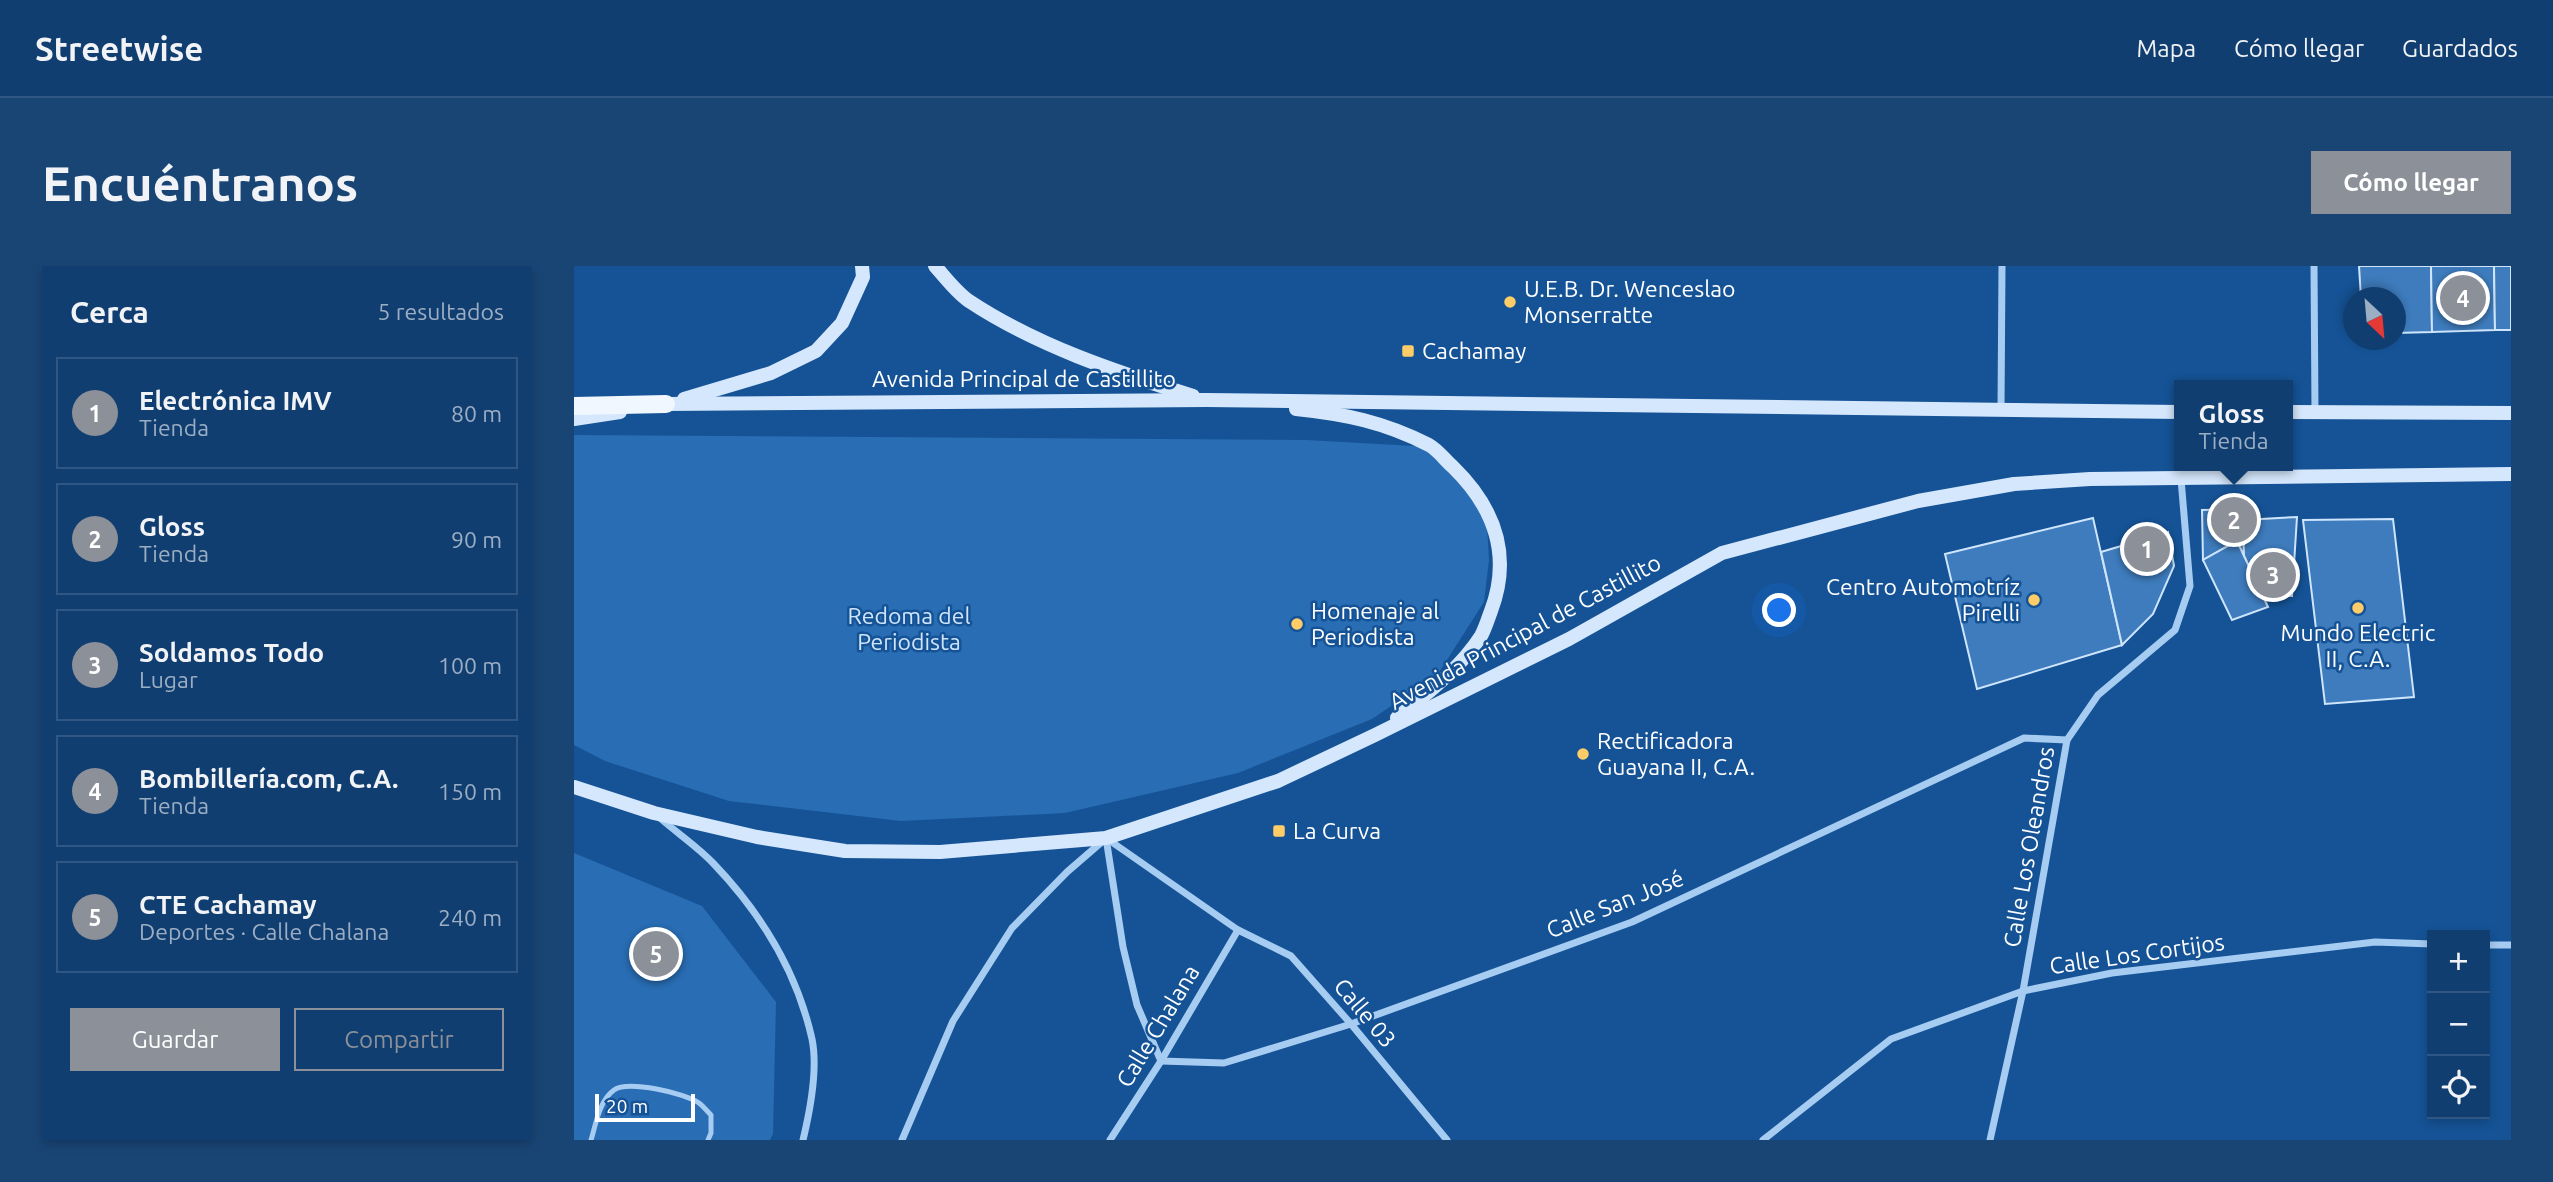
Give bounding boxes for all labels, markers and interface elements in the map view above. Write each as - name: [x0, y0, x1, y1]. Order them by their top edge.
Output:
- text: Streetwise: [35, 30, 203, 67]
- text: Mapa: [2136, 35, 2196, 62]
- text: Cómo llegar: [2234, 35, 2364, 62]
- text: Guardados: [2402, 35, 2518, 62]
- button: Cómo llegar: [2311, 151, 2511, 214]
- text: Encuéntranos: [42, 155, 358, 210]
- pin: 4: [2440, 272, 2486, 324]
- place label: U.E.B. Dr. Wenceslao Monserratte: [1524, 276, 1736, 327]
- north arrow: [2343, 287, 2406, 350]
- marker: U.E.B. Dr. Wenceslao Monserratte: [1502, 294, 1518, 310]
- text: Cerca: [70, 295, 149, 329]
- text: 5 resultados: [378, 299, 504, 324]
- place label: Cachamay: [1422, 338, 1526, 363]
- marker: Cachamay: [1400, 343, 1416, 359]
- street label: Avenida Principal de Castillito: [872, 366, 1176, 391]
- popup: [2174, 380, 2293, 471]
- text: Electrónica IMV: [139, 386, 332, 415]
- text: Gloss: [2199, 399, 2265, 428]
- text: 1: [89, 401, 101, 426]
- text: 80 m: [451, 401, 502, 426]
- text: Tienda: [139, 415, 209, 440]
- text: Tienda: [2199, 428, 2269, 453]
- pin: 2: [2211, 494, 2257, 546]
- text: Gloss: [139, 512, 205, 541]
- pin: 1: [2124, 523, 2170, 575]
- text: 2: [89, 527, 101, 552]
- text: 90 m: [451, 527, 502, 552]
- text: Tienda: [139, 541, 209, 566]
- street label: Avenida Principal de Castillito: [1385, 549, 1665, 714]
- pin: 3: [2250, 549, 2296, 601]
- place label: Centro Automotríz Pirelli: [1826, 574, 2020, 625]
- marker: Centro Automotríz Pirelli: [2026, 592, 2042, 608]
- your location: [1762, 593, 1796, 627]
- place label: Homenaje al Periodista: [1311, 598, 1439, 649]
- marker: Mundo Electric II, C.A.: [2350, 600, 2366, 616]
- park label: Redoma del Periodista: [847, 603, 971, 654]
- marker: Homenaje al Periodista: [1289, 616, 1305, 632]
- place label: Mundo Electric II, C.A.: [2281, 620, 2436, 671]
- text: Soldamos Todo: [139, 638, 324, 667]
- text: 3: [89, 653, 101, 678]
- text: 100 m: [438, 653, 502, 678]
- text: Lugar: [139, 667, 198, 692]
- place label: Rectificadora Guayana II, C.A.: [1597, 728, 1755, 779]
- street label: Calle Los Oleandros: [1999, 745, 2058, 949]
- marker: Rectificadora Guayana II, C.A.: [1575, 746, 1591, 762]
- text: Bombillería.com, C.A.: [139, 764, 398, 793]
- text: 4: [89, 779, 101, 804]
- text: 150 m: [438, 779, 502, 804]
- text: Tienda: [139, 793, 209, 818]
- place label: La Curva: [1293, 818, 1381, 843]
- marker: La Curva: [1271, 823, 1287, 839]
- street label: Calle San José: [1543, 865, 1687, 942]
- text: CTE Cachamay: [139, 890, 316, 919]
- text: 5: [89, 905, 101, 930]
- text: 240 m: [438, 905, 502, 930]
- text: Deportes · Calle Chalana: [139, 919, 389, 944]
- pin: 5: [633, 928, 679, 980]
- street label: Calle Los Cortijos: [2048, 929, 2226, 978]
- map controls: [2427, 930, 2490, 1119]
- button: +: [2427, 930, 2490, 993]
- street label: Calle Chalana: [1111, 960, 1204, 1091]
- street label: Calle 03: [1329, 973, 1401, 1052]
- button: −: [2427, 993, 2490, 1056]
- button: Guardar: [70, 1008, 280, 1071]
- button: Compartir: [294, 1008, 504, 1071]
- button: locate: [2427, 1056, 2490, 1119]
- scale bar: [595, 1091, 695, 1123]
- text: 20 m: [606, 1095, 648, 1117]

